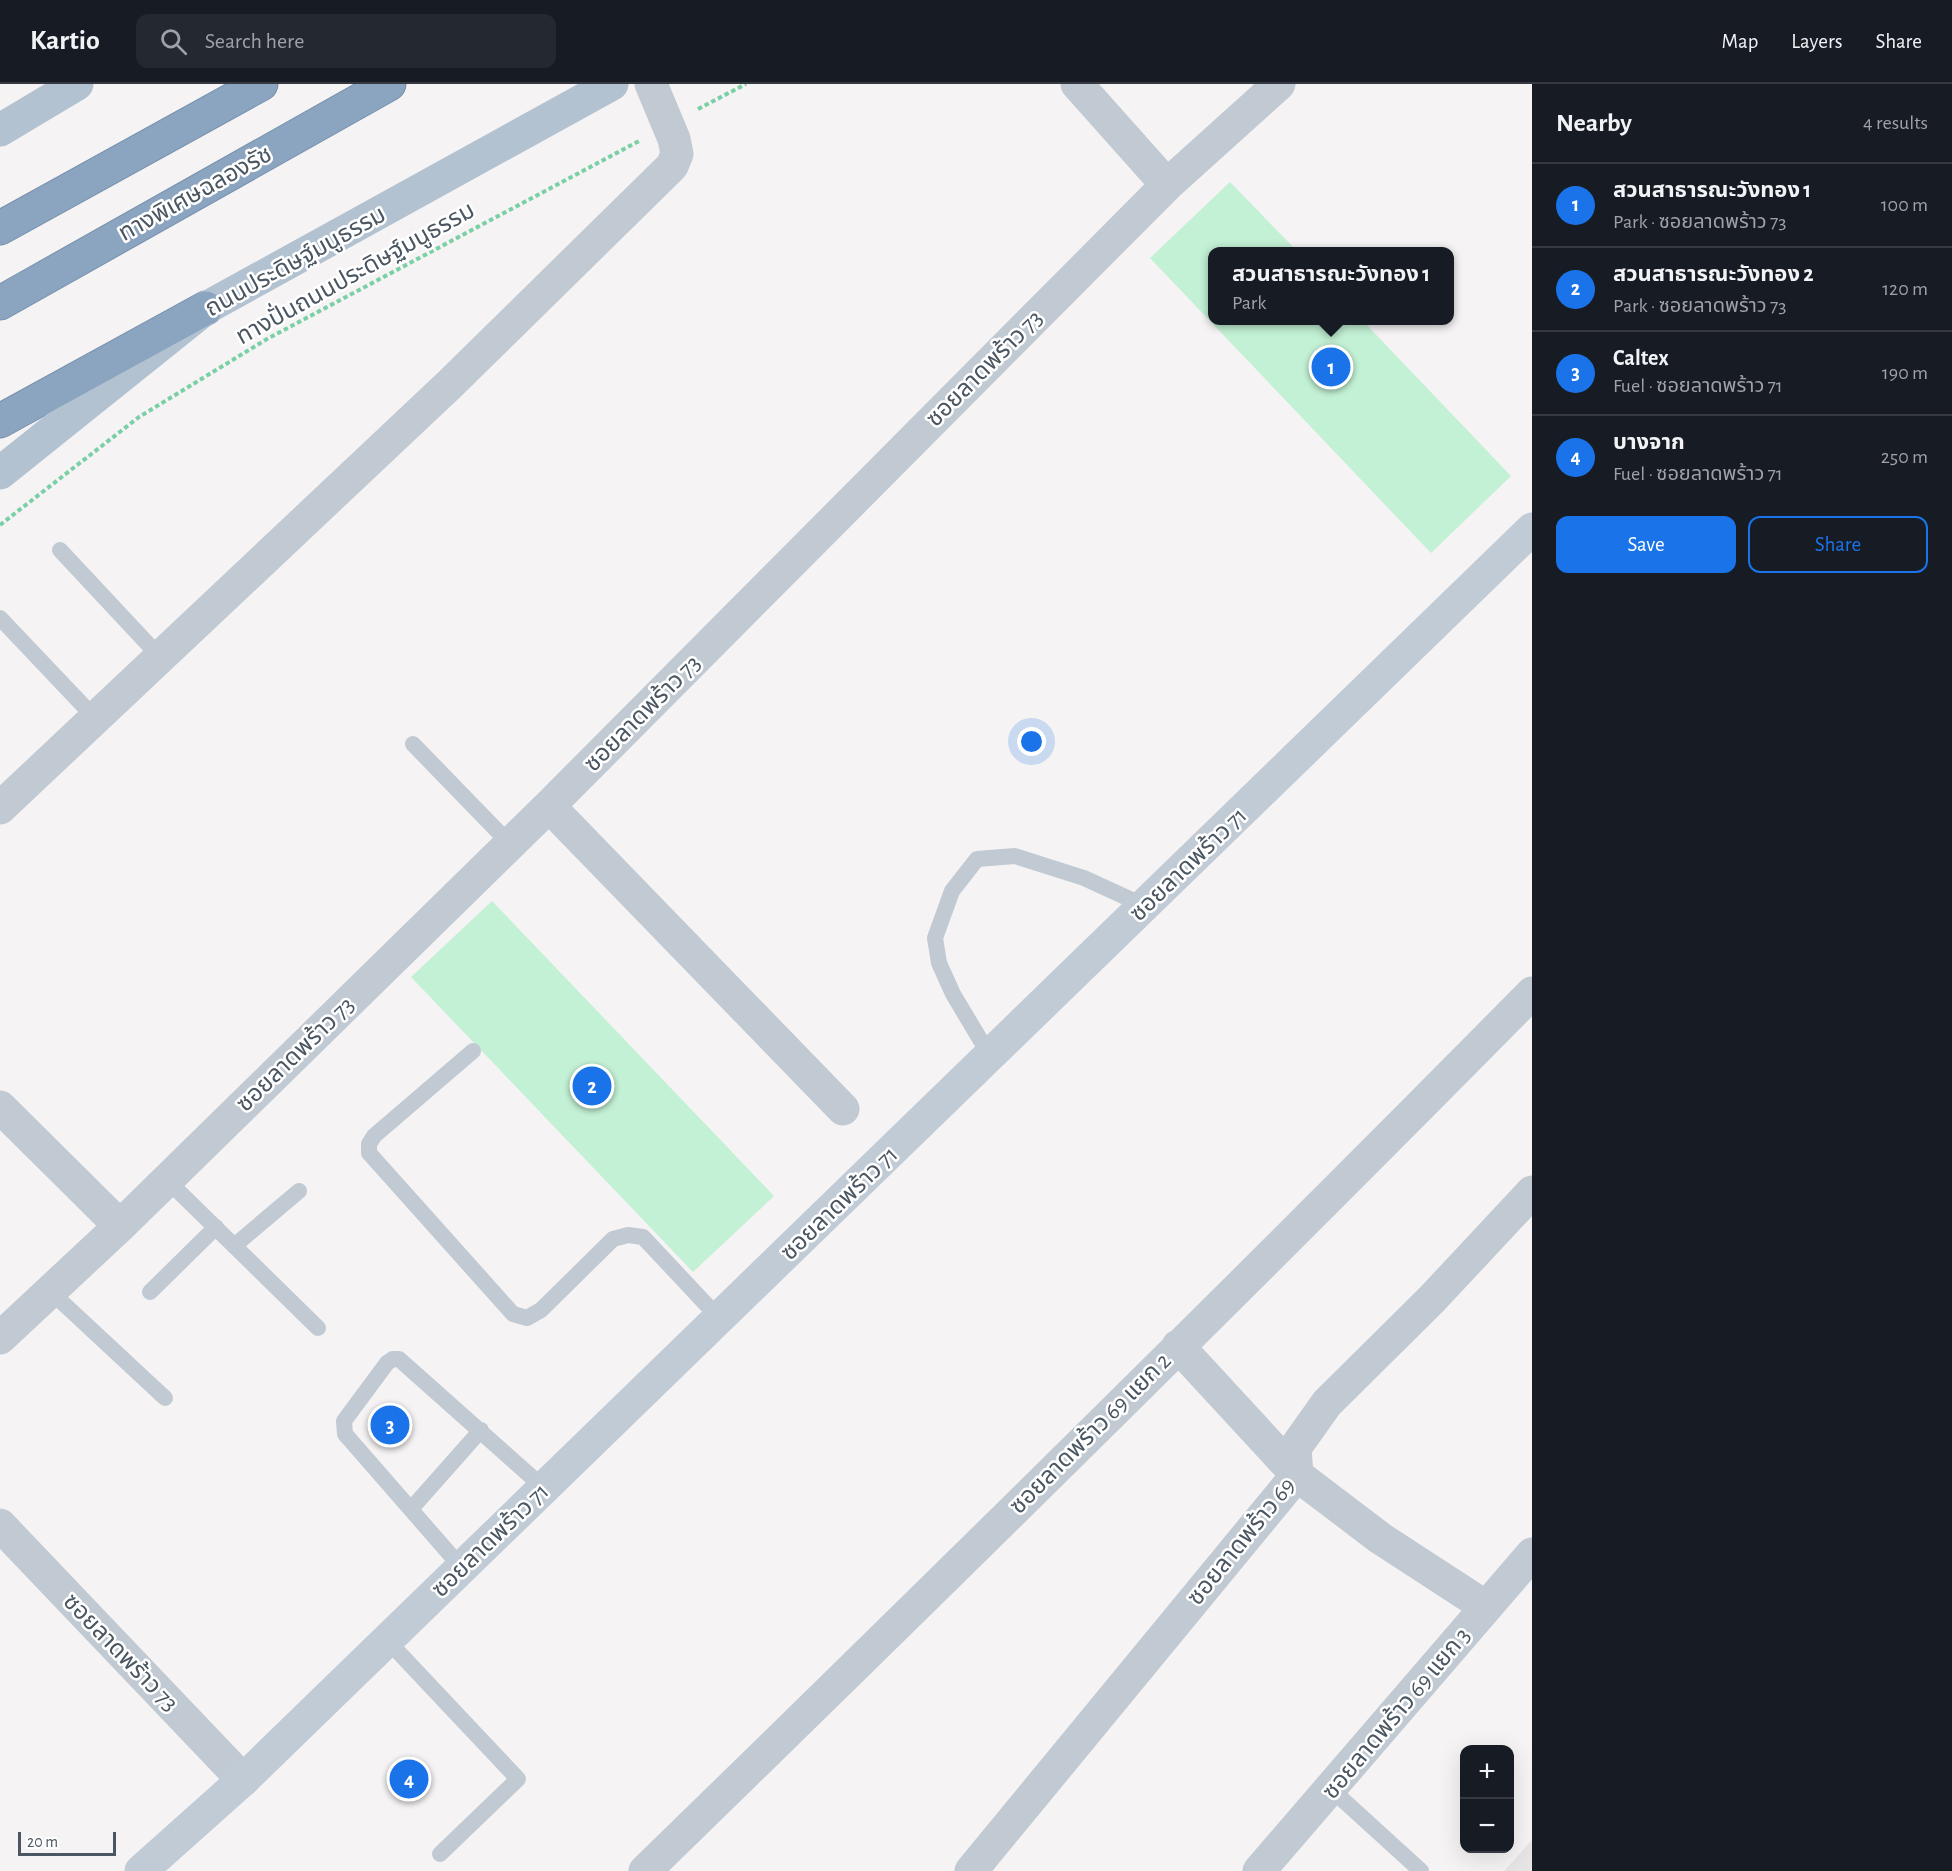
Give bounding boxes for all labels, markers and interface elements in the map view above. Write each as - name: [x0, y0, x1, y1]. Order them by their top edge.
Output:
- search box: [136, 14, 556, 68]
- icon: search: [157, 25, 190, 58]
- text: Kartio: [30, 27, 100, 55]
- text: Search here: [205, 30, 304, 52]
- text: Map: [1722, 31, 1758, 52]
- text: Layers: [1791, 31, 1842, 52]
- text: Share: [1875, 31, 1922, 52]
- text: Nearby: [1556, 110, 1632, 136]
- text: 4 results: [1863, 113, 1928, 133]
- street label: ทางพิเศษฉลองรัช: [114, 141, 276, 246]
- text: สวนสาธารณะวังทอง 1: [1613, 179, 1811, 201]
- street label: ทางปั่นถนนประดิษฐ์มนูธรรม: [230, 194, 480, 351]
- text: 1: [1572, 195, 1579, 215]
- text: 100 m: [1881, 195, 1928, 215]
- street label: ถนนประดิษฐ์มนูธรรม: [201, 202, 391, 323]
- text: Park · ซอยลาดพร้าว 73: [1613, 212, 1787, 232]
- popup: [1208, 247, 1454, 325]
- text: สวนสาธารณะวังทอง 1: [1232, 263, 1430, 285]
- text: สวนสาธารณะวังทอง 2: [1613, 263, 1814, 285]
- text: 2: [1571, 279, 1580, 299]
- text: 120 m: [1882, 279, 1928, 299]
- text: Park: [1232, 293, 1266, 313]
- text: Park · ซอยลาดพร้าว 73: [1613, 296, 1787, 316]
- street label: ซอยลาดพร้าว 73: [921, 305, 1047, 431]
- pin: 1: [1312, 344, 1350, 390]
- text: Caltex: [1613, 347, 1669, 369]
- text: 3: [1571, 363, 1580, 383]
- text: 190 m: [1882, 363, 1928, 383]
- text: Fuel · ซอยลาดพร้าว 71: [1613, 376, 1783, 396]
- text: บางจาก: [1613, 431, 1685, 453]
- text: 4: [1570, 447, 1581, 467]
- text: 250 m: [1881, 447, 1928, 467]
- text: Fuel · ซอยลาดพร้าว 71: [1613, 464, 1783, 484]
- button: Save: [1556, 516, 1736, 573]
- button: Share: [1748, 516, 1928, 573]
- street label: ซอยลาดพร้าว 73: [579, 650, 705, 776]
- your location: [1017, 727, 1046, 756]
- street label: ซอยลาดพร้าว 71: [1124, 802, 1252, 926]
- street label: ซอยลาดพร้าว 73: [231, 991, 359, 1117]
- pin: 2: [572, 1064, 612, 1108]
- street label: ซอยลาดพร้าว 71: [775, 1141, 903, 1265]
- street label: ซอยลาดพร้าว 69 แยก 2: [1004, 1347, 1176, 1519]
- pin: 3: [370, 1402, 410, 1448]
- street label: ซอยลาดพร้าว 69: [1182, 1472, 1300, 1610]
- street label: ซอยลาดพร้าว 71: [426, 1478, 554, 1602]
- street label: ซอยลาดพร้าว 73: [58, 1588, 184, 1716]
- street label: ซอยลาดพร้าว 69 แยก 3: [1317, 1622, 1475, 1804]
- map controls: [1460, 1745, 1514, 1853]
- button: +: [1460, 1745, 1514, 1799]
- pin: 4: [390, 1756, 428, 1802]
- button: −: [1460, 1799, 1514, 1853]
- scale bar: [18, 1829, 116, 1856]
- text: 20 m: [27, 1834, 58, 1850]

